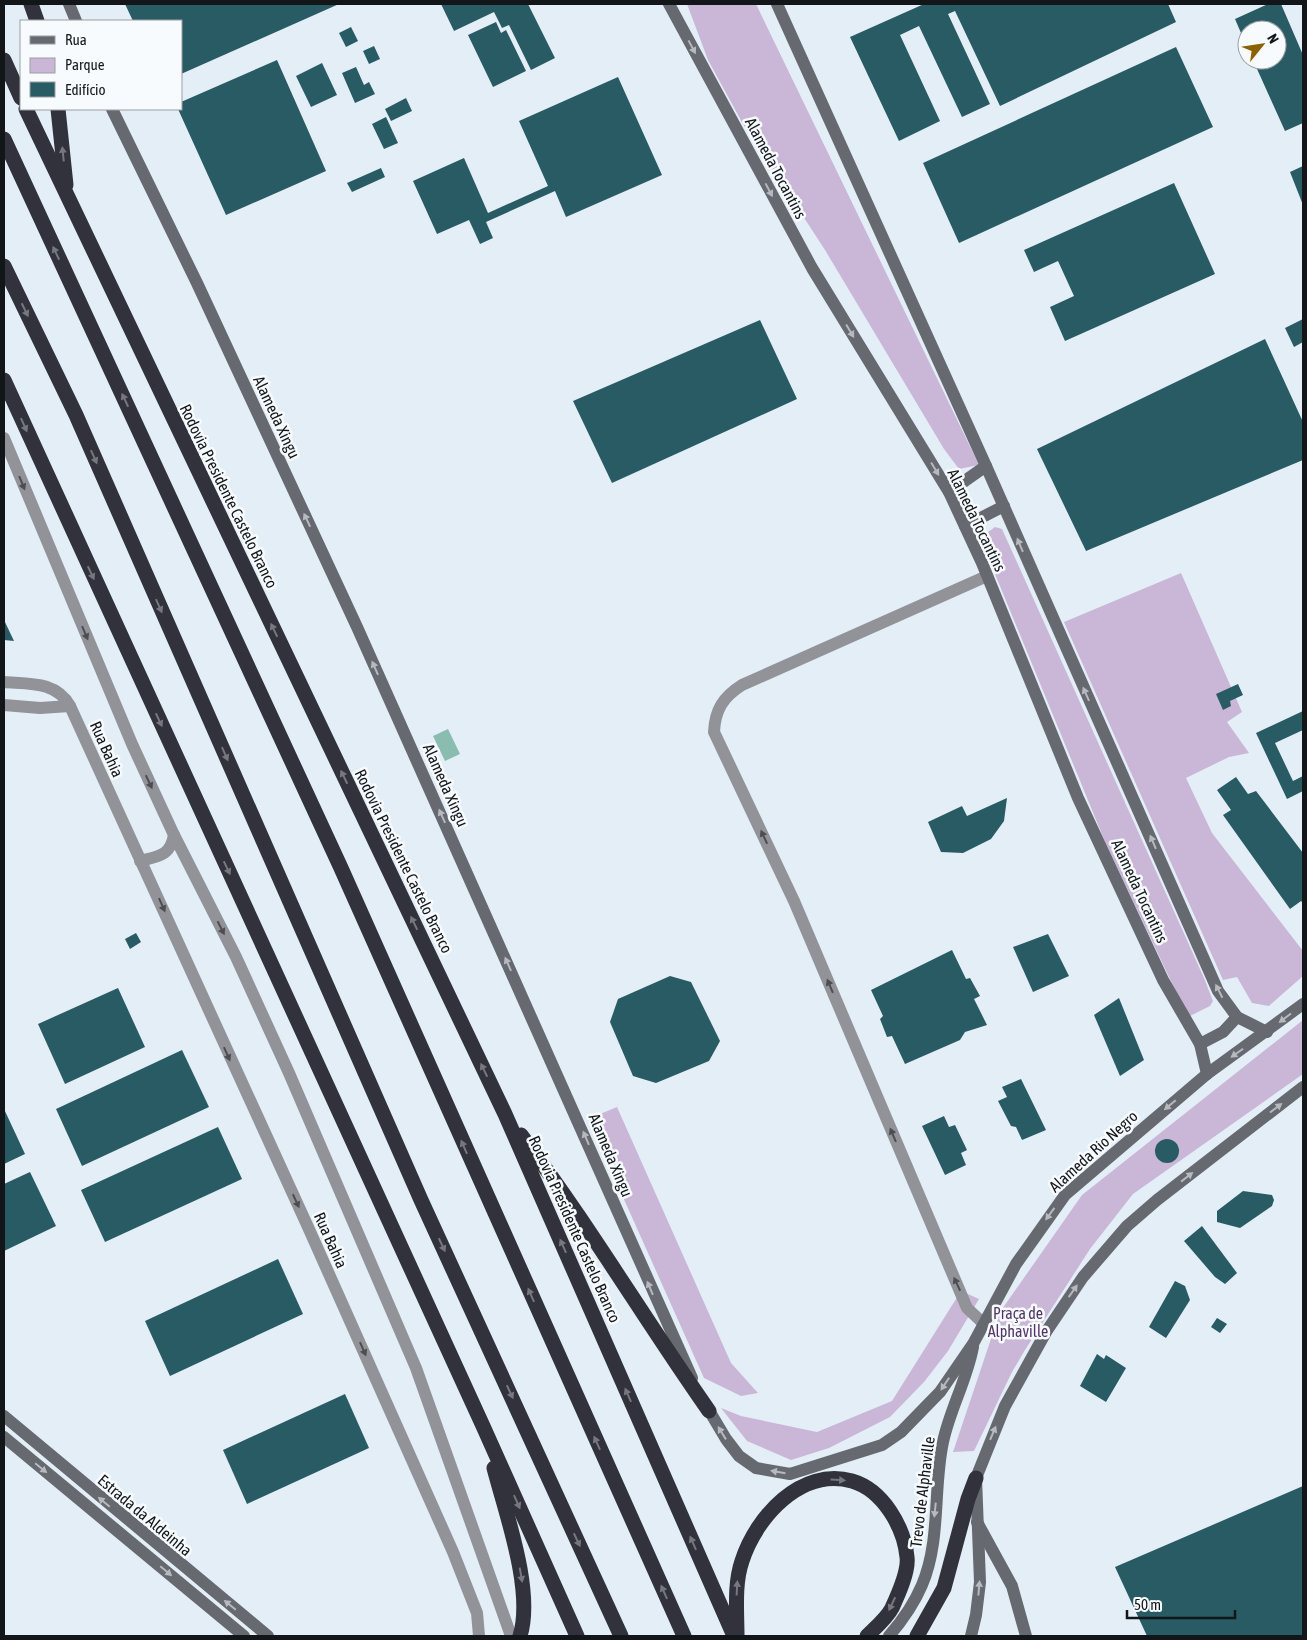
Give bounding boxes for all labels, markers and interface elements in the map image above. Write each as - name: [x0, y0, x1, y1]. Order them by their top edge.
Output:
- legend: [20, 20, 182, 110]
- north arrow: [1237, 20, 1287, 70]
- text: Rua: [65, 31, 87, 48]
- text: N: [1264, 31, 1282, 46]
- one-way arrow: [688, 39, 696, 54]
- text: Parque: [65, 56, 105, 73]
- text: Edifício: [65, 81, 106, 98]
- street label: Alameda Tocantins: [742, 114, 810, 222]
- one-way arrow: [59, 145, 67, 161]
- one-way arrow: [765, 183, 774, 196]
- one-way arrow: [52, 246, 60, 260]
- one-way arrow: [21, 303, 29, 317]
- one-way arrow: [845, 324, 855, 337]
- street label: Alameda Xingu: [249, 373, 304, 461]
- one-way arrow: [121, 393, 129, 407]
- street label: Rodovia Presidente Castelo Branco: [177, 401, 281, 591]
- one-way arrow: [20, 418, 28, 432]
- one-way arrow: [90, 450, 98, 464]
- one-way arrow: [930, 463, 939, 476]
- street label: Alameda Tocantins: [944, 466, 1010, 575]
- one-way arrow: [18, 476, 26, 490]
- one-way arrow: [303, 513, 311, 527]
- one-way arrow: [1016, 538, 1024, 552]
- one-way arrow: [87, 566, 95, 580]
- one-way arrow: [156, 599, 164, 613]
- one-way arrow: [269, 623, 277, 637]
- one-way arrow: [81, 626, 89, 640]
- one-way arrow: [371, 661, 379, 675]
- one-way arrow: [1082, 687, 1090, 701]
- one-way arrow: [155, 713, 163, 727]
- street label: Rua Bahia: [87, 718, 127, 780]
- street label: Alameda Xingu: [419, 741, 472, 830]
- one-way arrow: [221, 747, 229, 761]
- street label: Rodovia Presidente Castelo Branco: [352, 766, 456, 956]
- one-way arrow: [340, 769, 348, 784]
- one-way arrow: [146, 775, 154, 789]
- one-way arrow: [437, 809, 445, 823]
- one-way arrow: [759, 830, 767, 844]
- one-way arrow: [1148, 835, 1156, 849]
- street label: Alameda Tocantins: [1108, 837, 1172, 946]
- one-way arrow: [223, 861, 231, 875]
- one-way arrow: [158, 898, 166, 912]
- one-way arrow: [410, 916, 418, 930]
- one-way arrow: [217, 921, 225, 935]
- one-way arrow: [504, 957, 512, 971]
- one-way arrow: [825, 978, 833, 993]
- one-way arrow: [1215, 984, 1223, 998]
- one-way arrow: [1278, 1013, 1292, 1023]
- one-way arrow: [224, 1047, 232, 1061]
- one-way arrow: [1230, 1048, 1244, 1058]
- one-way arrow: [480, 1063, 488, 1077]
- one-way arrow: [1164, 1100, 1177, 1111]
- one-way arrow: [1269, 1103, 1282, 1113]
- street label: Alameda Rio Negro: [1045, 1107, 1142, 1196]
- street label: Alameda Xingu: [584, 1111, 637, 1200]
- one-way arrow: [889, 1127, 897, 1142]
- one-way arrow: [582, 1131, 590, 1145]
- street label: Rodovia Presidente Castelo Branco: [526, 1133, 624, 1325]
- one-way arrow: [460, 1140, 468, 1154]
- one-way arrow: [1180, 1172, 1194, 1182]
- one-way arrow: [292, 1194, 300, 1208]
- one-way arrow: [1045, 1207, 1055, 1221]
- street label: Rua Bahia: [311, 1209, 351, 1271]
- one-way arrow: [438, 1238, 446, 1252]
- one-way arrow: [559, 1239, 567, 1253]
- one-way arrow: [953, 1277, 962, 1292]
- one-way arrow: [646, 1281, 654, 1295]
- one-way arrow: [1068, 1284, 1078, 1298]
- one-way arrow: [526, 1288, 534, 1302]
- park label: Praça de Alphaville: [988, 1304, 1048, 1341]
- one-way arrow: [359, 1342, 367, 1356]
- one-way arrow: [940, 1377, 950, 1391]
- one-way arrow: [506, 1385, 514, 1399]
- one-way arrow: [624, 1388, 632, 1402]
- one-way arrow: [989, 1425, 997, 1440]
- one-way arrow: [717, 1427, 727, 1440]
- street label: Trevo de Alphaville: [906, 1435, 939, 1549]
- one-way arrow: [593, 1436, 601, 1450]
- one-way arrow: [35, 1462, 48, 1473]
- one-way arrow: [770, 1468, 785, 1476]
- street label: Estrada da Aldeinha: [94, 1471, 196, 1559]
- one-way arrow: [831, 1477, 847, 1485]
- one-way arrow: [514, 1495, 522, 1509]
- one-way arrow: [99, 1496, 111, 1508]
- one-way arrow: [931, 1502, 939, 1518]
- one-way arrow: [574, 1533, 582, 1547]
- one-way arrow: [689, 1536, 697, 1551]
- one-way arrow: [160, 1566, 173, 1577]
- one-way arrow: [517, 1567, 525, 1583]
- one-way arrow: [734, 1579, 742, 1595]
- one-way arrow: [975, 1580, 983, 1596]
- one-way arrow: [659, 1585, 667, 1599]
- scale bar: [1127, 1588, 1234, 1620]
- text: 50 m: [1134, 1596, 1161, 1613]
- one-way arrow: [888, 1597, 896, 1611]
- one-way arrow: [224, 1600, 237, 1611]

